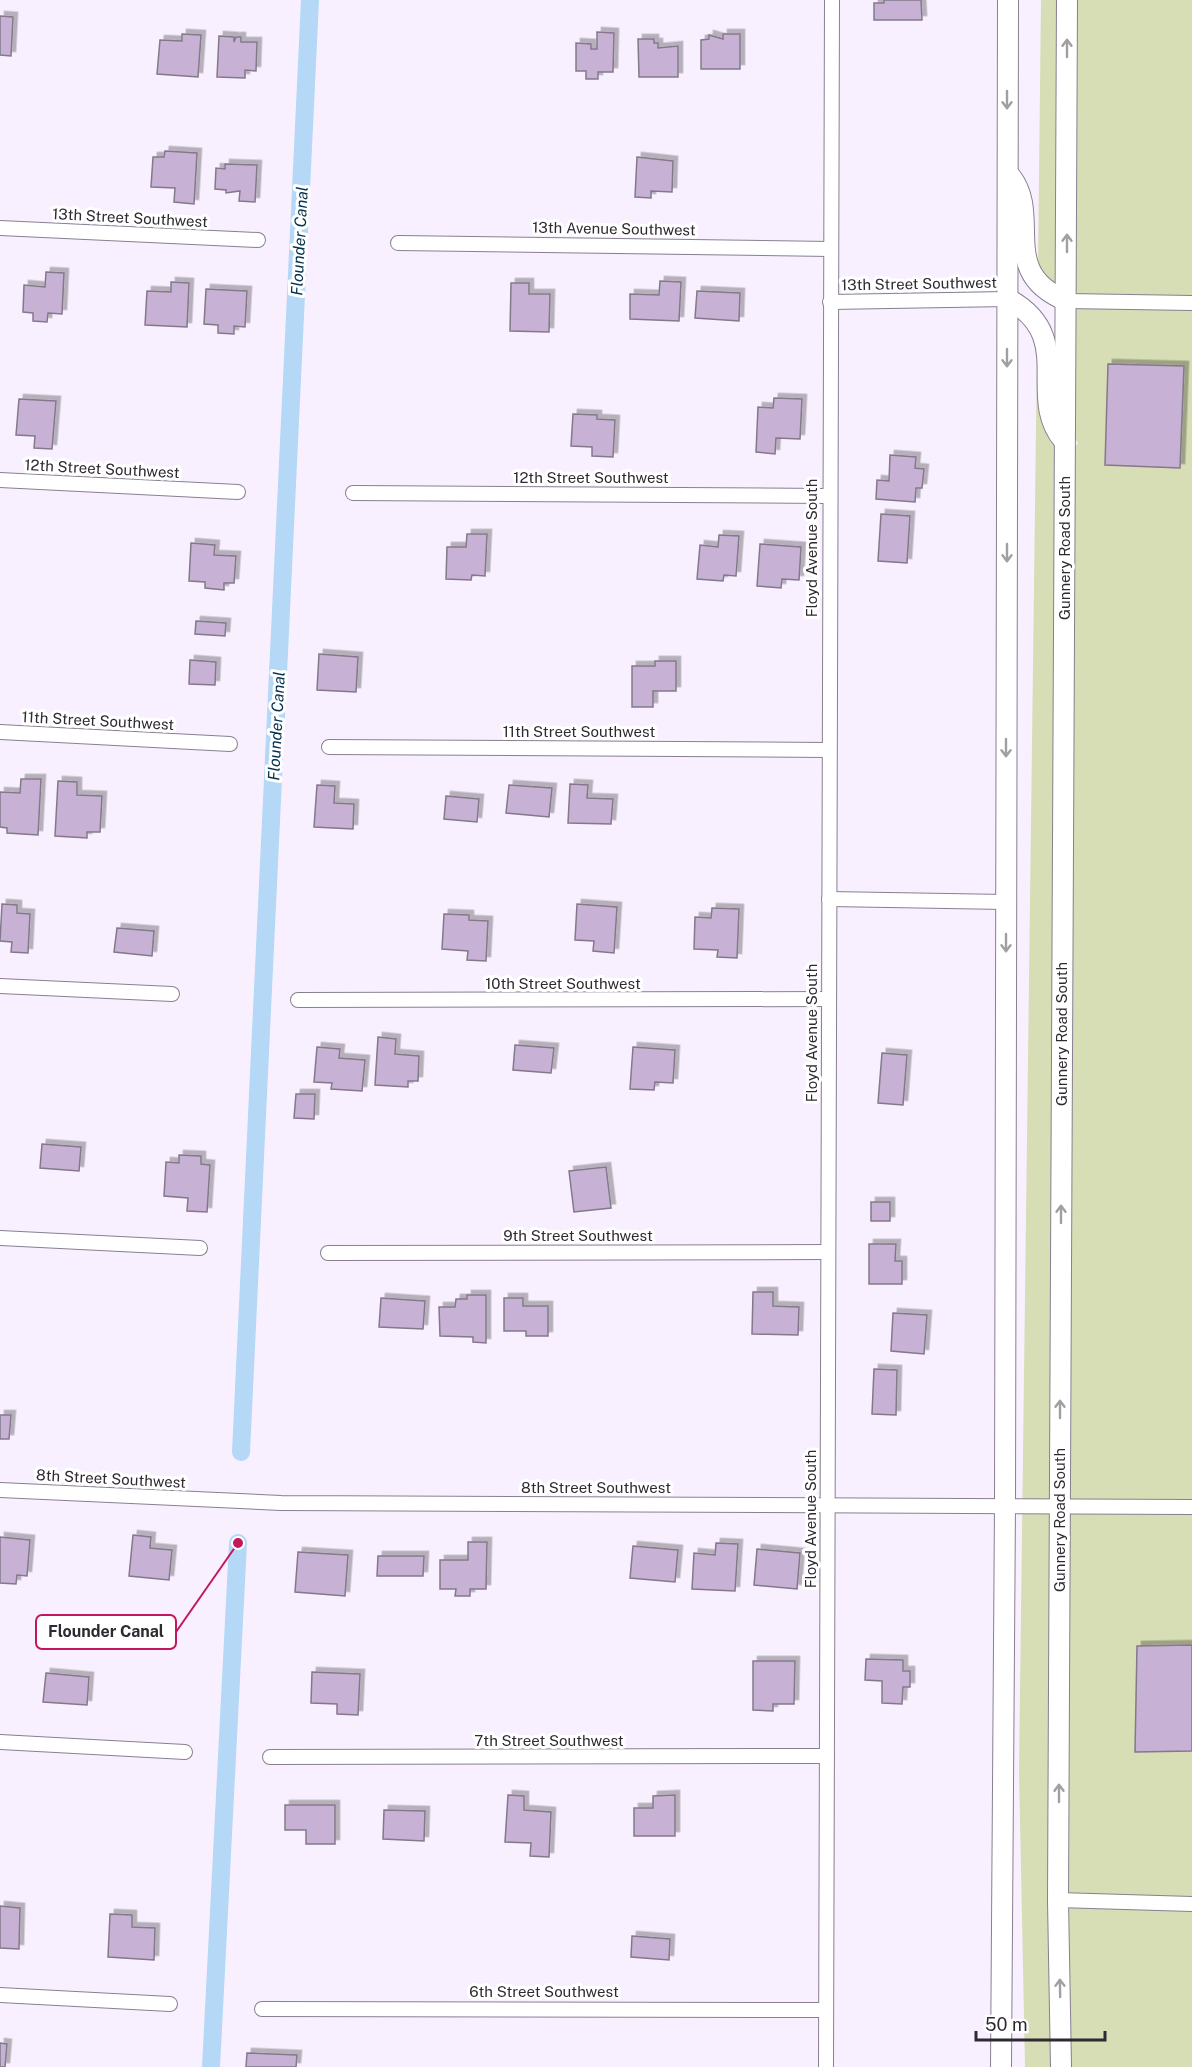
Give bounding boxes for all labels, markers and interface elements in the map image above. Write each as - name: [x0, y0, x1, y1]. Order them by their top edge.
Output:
- one-way arrow: [1061, 38, 1073, 58]
- one-way arrow: [1001, 90, 1013, 110]
- water label: Flounder Canal: [287, 186, 312, 296]
- street label: 13th Street Southwest: [52, 205, 208, 230]
- street label: 13th Avenue Southwest: [532, 219, 696, 238]
- one-way arrow: [1061, 233, 1073, 253]
- street label: 13th Street Southwest: [841, 274, 997, 293]
- one-way arrow: [1002, 347, 1013, 367]
- street label: 12th Street Southwest: [24, 456, 180, 481]
- street label: 12th Street Southwest: [513, 469, 669, 486]
- street label: Gunnery Road South: [1056, 476, 1073, 620]
- street label: Floyd Avenue South: [803, 479, 820, 617]
- one-way arrow: [1001, 542, 1013, 562]
- water label: Flounder Canal: [264, 671, 289, 781]
- street label: 11th Street Southwest: [21, 708, 175, 733]
- street label: 11th Street Southwest: [503, 723, 655, 740]
- one-way arrow: [1000, 737, 1012, 757]
- one-way arrow: [1000, 932, 1012, 952]
- street label: Gunnery Road South: [1053, 962, 1070, 1106]
- street label: Floyd Avenue South: [803, 964, 820, 1102]
- street label: 10th Street Southwest: [485, 975, 641, 992]
- one-way arrow: [1055, 1204, 1067, 1224]
- street label: 9th Street Southwest: [503, 1227, 653, 1244]
- one-way arrow: [1054, 1399, 1066, 1419]
- street label: Gunnery Road South: [1051, 1448, 1068, 1592]
- street label: Floyd Avenue South: [802, 1450, 819, 1588]
- street label: 8th Street Southwest: [36, 1466, 187, 1491]
- street label: 8th Street Southwest: [521, 1479, 671, 1496]
- callout: Flounder Canal: [36, 1615, 176, 1649]
- text: Flounder Canal: [48, 1622, 164, 1641]
- street label: 7th Street Southwest: [474, 1732, 624, 1749]
- one-way arrow: [1053, 1783, 1064, 1803]
- one-way arrow: [1054, 1978, 1065, 1998]
- street label: 6th Street Southwest: [469, 1983, 619, 2000]
- scale bar: [976, 2004, 1105, 2042]
- text: 50 m: [985, 2014, 1028, 2035]

